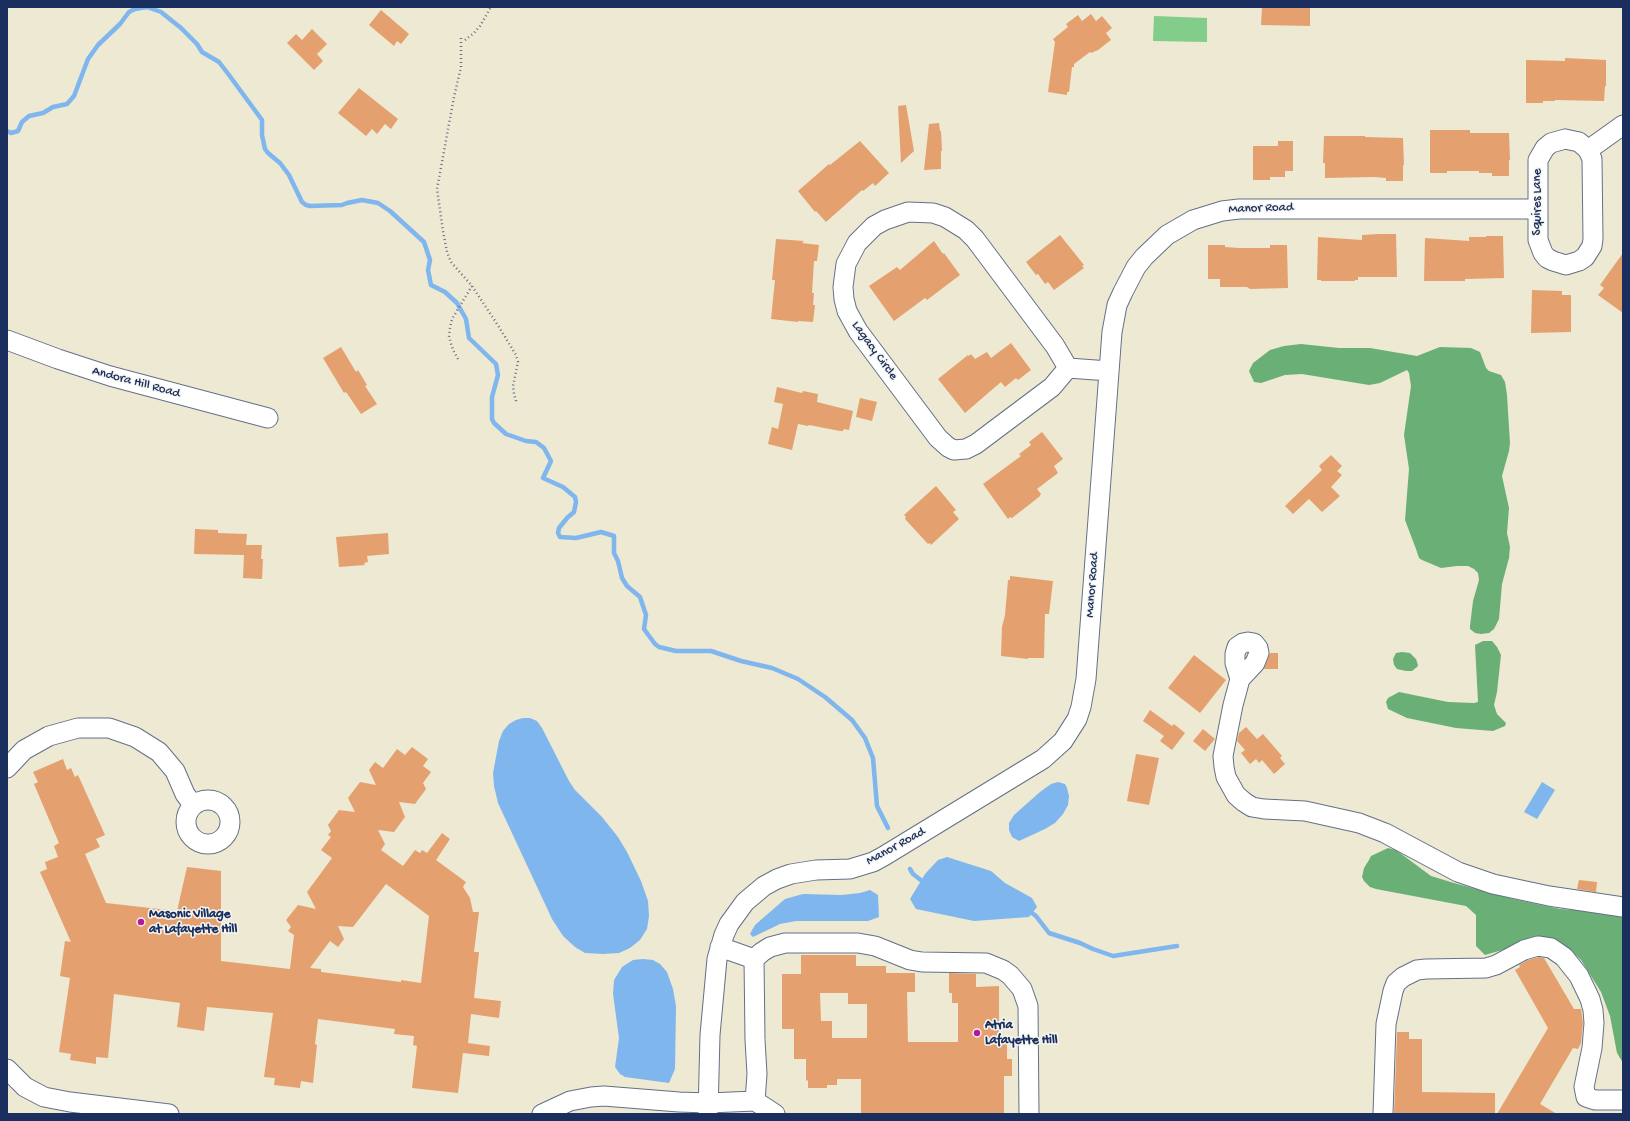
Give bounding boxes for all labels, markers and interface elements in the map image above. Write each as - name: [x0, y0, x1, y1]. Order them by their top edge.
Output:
- street label: Squires Lane: [1530, 169, 1546, 235]
- street label: Manor Road: [1228, 200, 1294, 218]
- street label: Lagacy Circle: [847, 319, 901, 383]
- street label: Andora Hill Road: [90, 364, 182, 402]
- street label: Manor Road: [1083, 552, 1103, 618]
- street label: Manor Road: [864, 824, 928, 870]
- place label: Masonic Village at Lafayette Hill: [149, 907, 237, 938]
- marker: Masonic Village at Lafayette Hill: [136, 917, 146, 927]
- place label: Atria Lafayette Hill: [985, 1018, 1058, 1049]
- marker: Atria Lafayette Hill: [972, 1028, 982, 1038]

